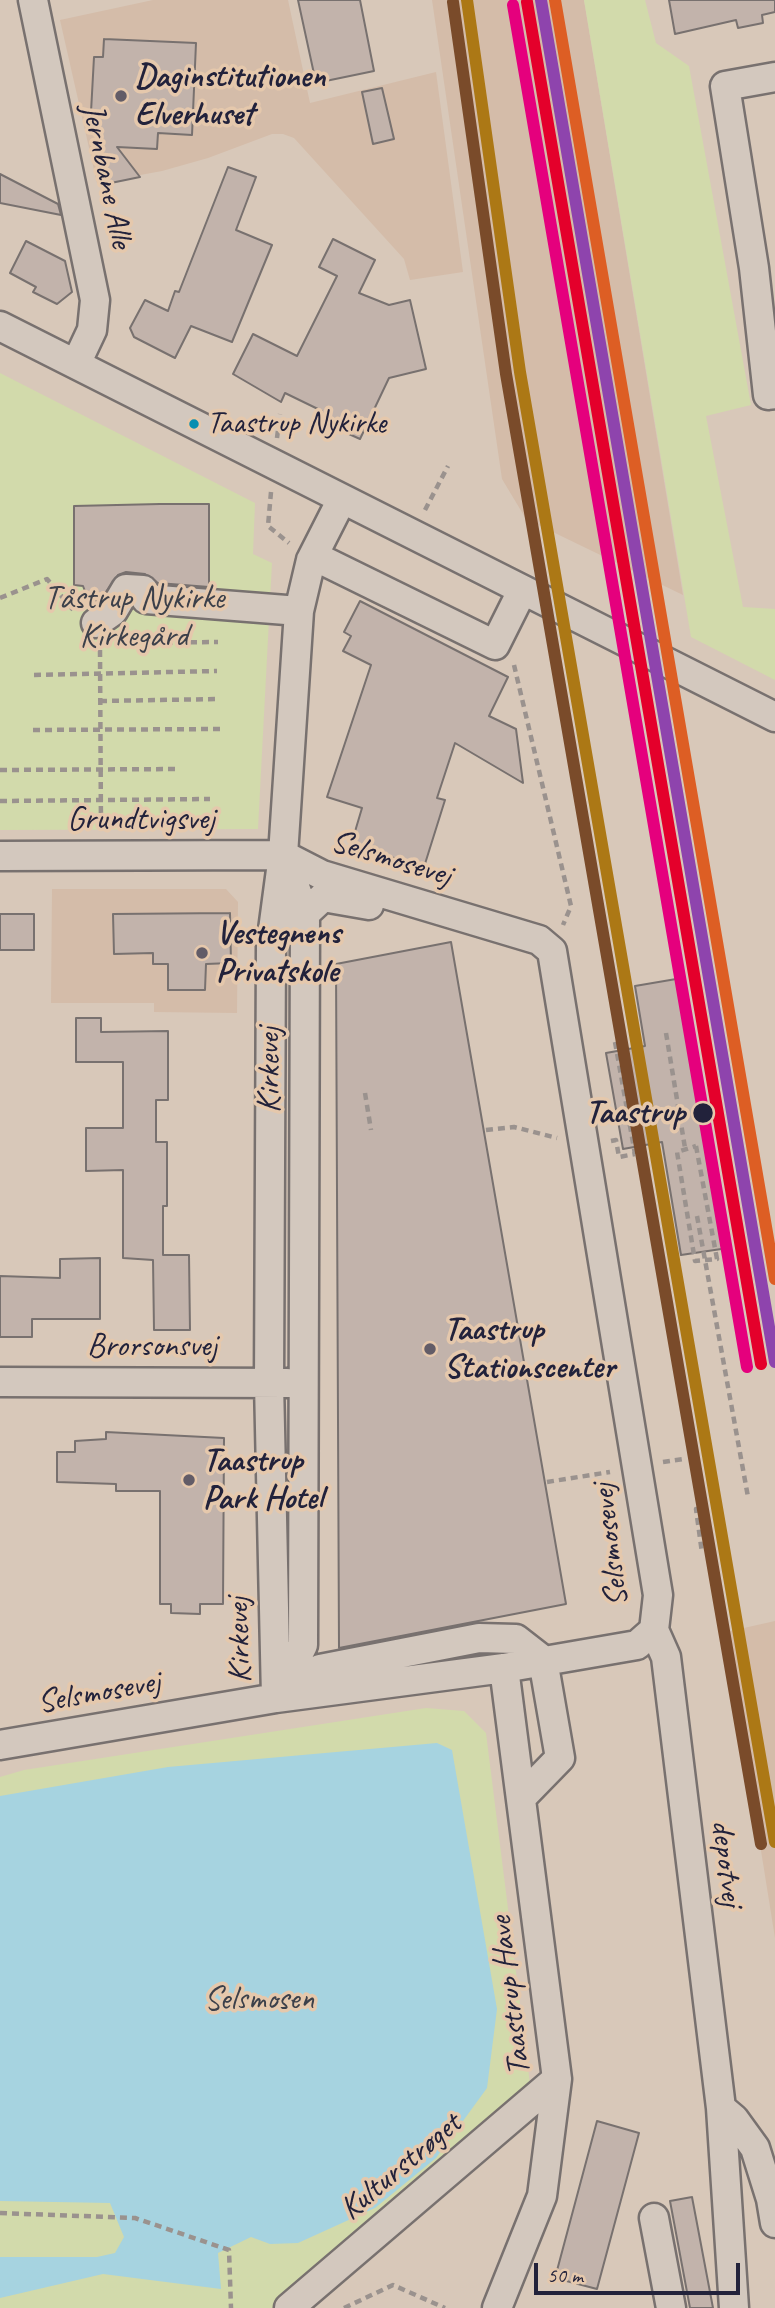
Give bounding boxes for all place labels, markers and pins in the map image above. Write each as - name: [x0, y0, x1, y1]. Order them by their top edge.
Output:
- place label: Daginstitutionen Elverhuset: [135, 57, 325, 135]
- marker: Daginstitutionen Elverhuset: [113, 88, 129, 104]
- place label: Taastrup Nykirke: [207, 405, 386, 443]
- marker: Taastrup Nykirke: [187, 417, 201, 431]
- place label: Vestegnens Privatskole: [216, 914, 341, 992]
- marker: Vestegnens Privatskole: [194, 945, 210, 961]
- place label: Taastrup: [586, 1093, 685, 1133]
- marker: Taastrup: [691, 1101, 715, 1125]
- place label: Taastrup Stationscenter: [444, 1310, 615, 1388]
- marker: Taastrup Stationscenter: [422, 1341, 438, 1357]
- place label: Taastrup Park Hotel: [203, 1441, 323, 1519]
- marker: Taastrup Park Hotel: [181, 1472, 197, 1488]

